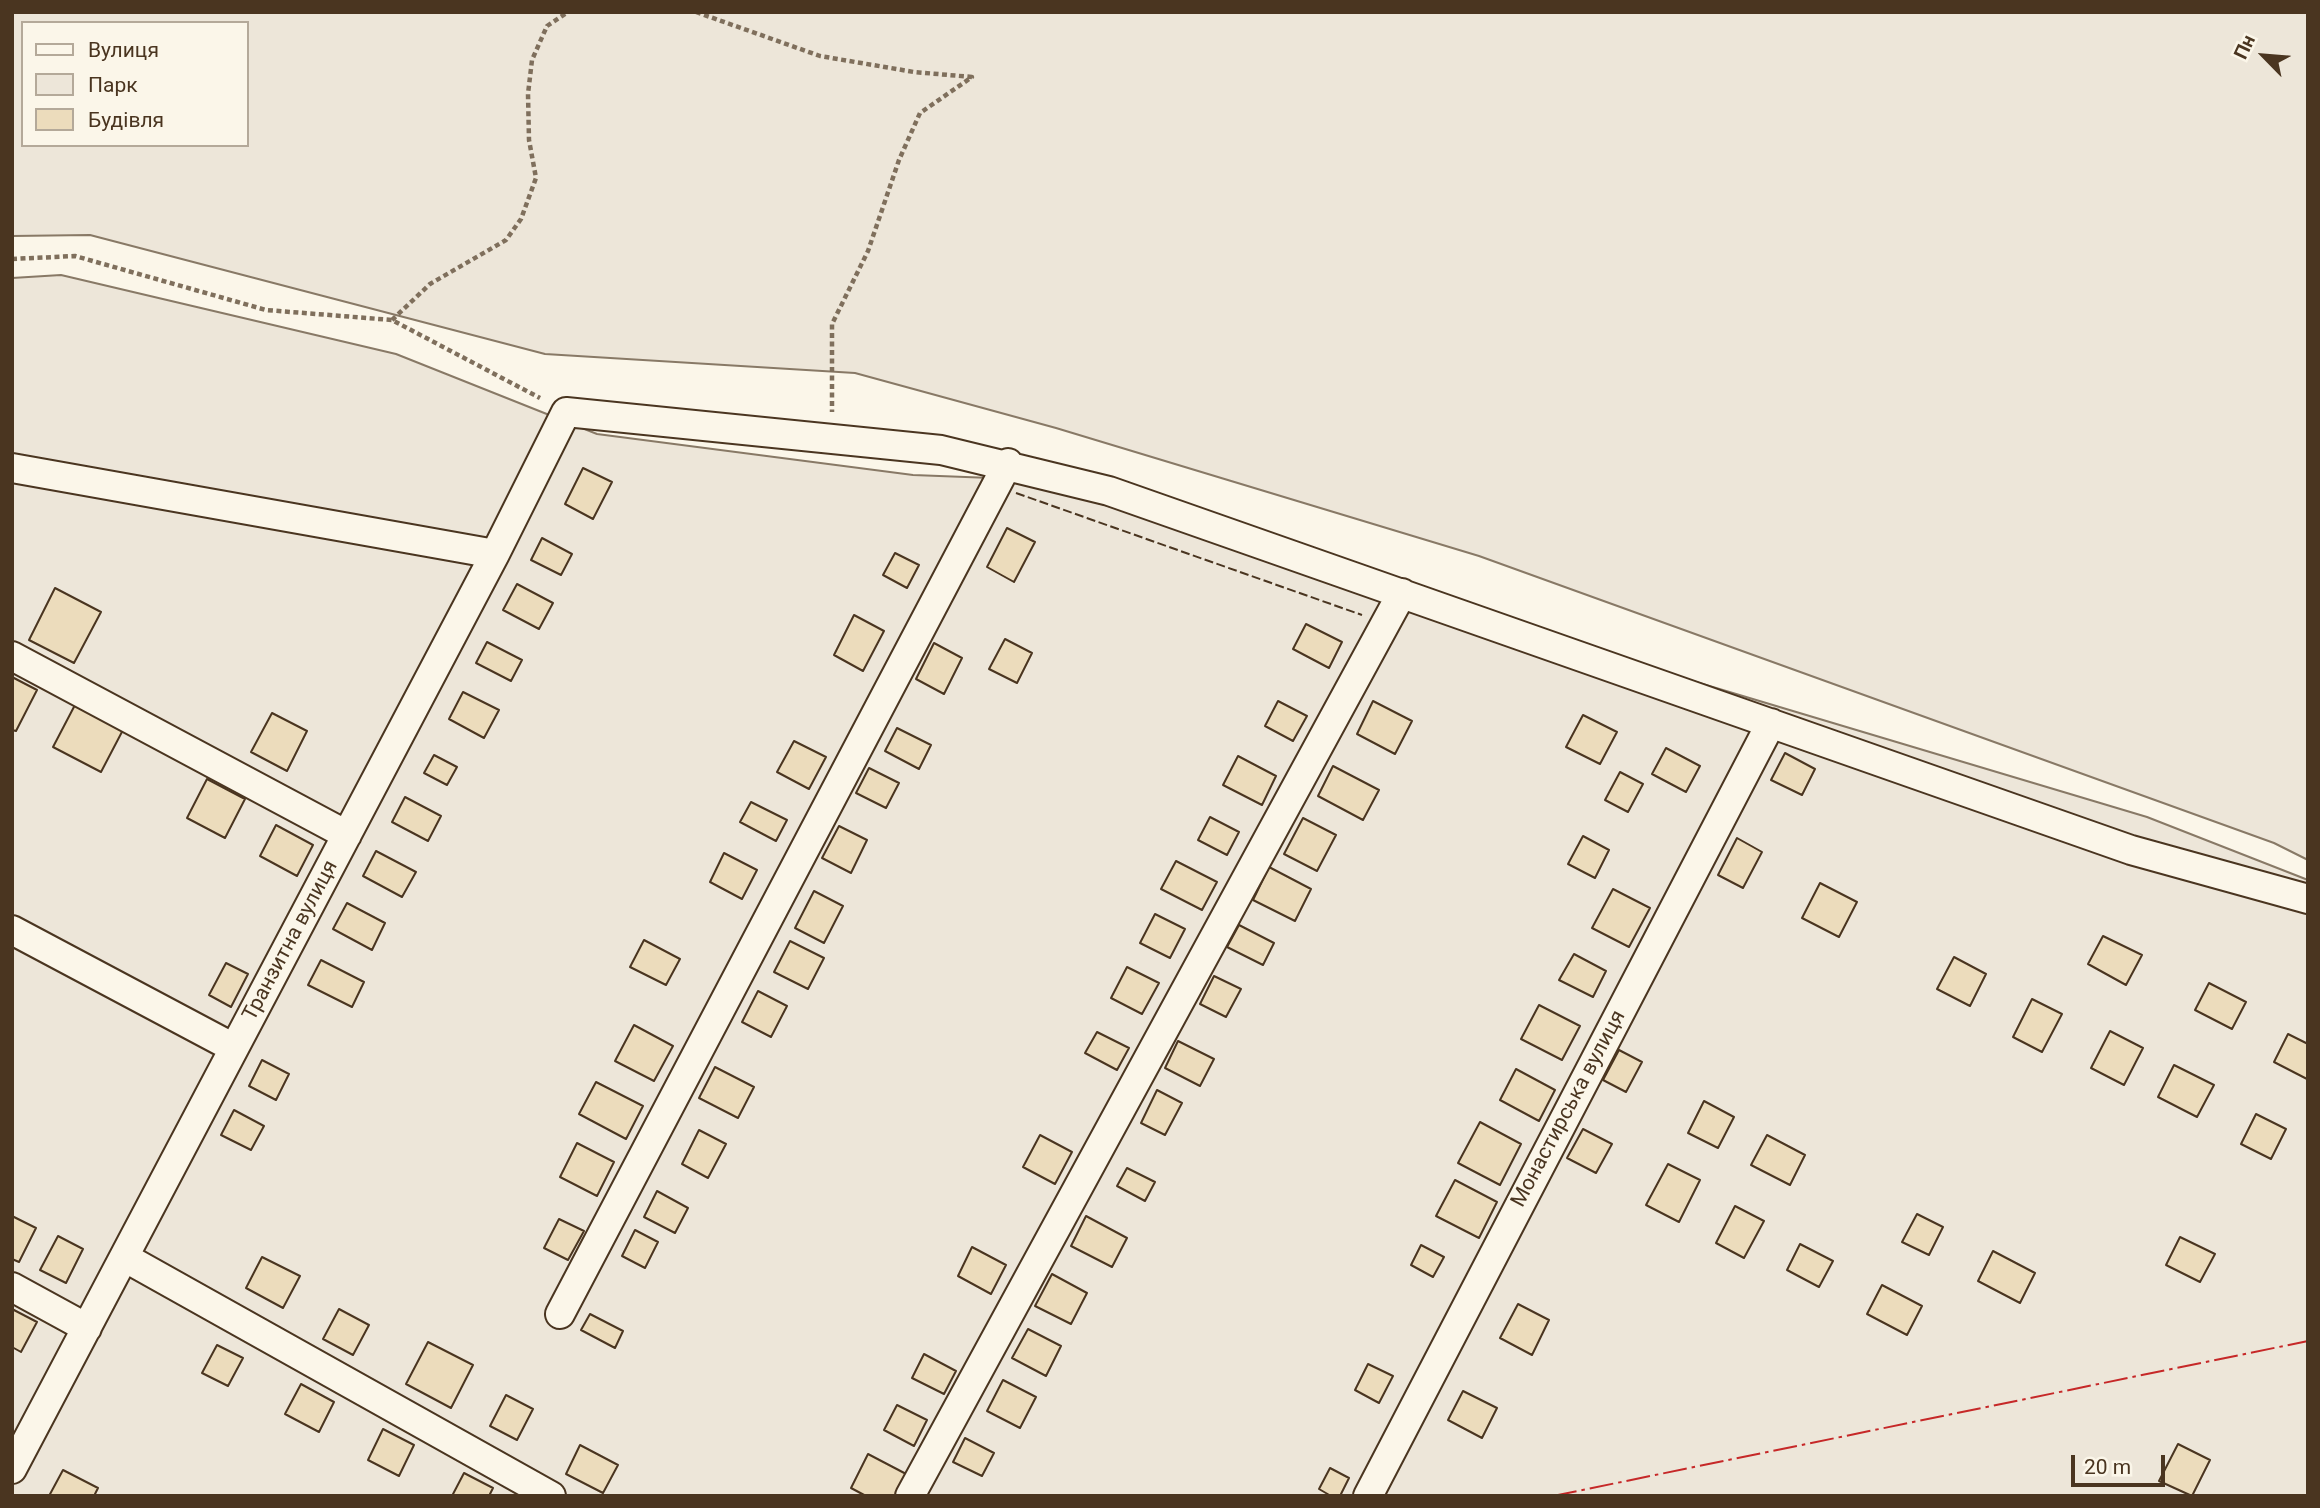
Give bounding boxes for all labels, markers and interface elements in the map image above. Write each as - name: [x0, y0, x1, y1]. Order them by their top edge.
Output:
- legend: [21, 21, 248, 147]
- north arrow: [2229, 21, 2299, 91]
- text: Пн: [2229, 31, 2260, 63]
- text: Вулиця: [88, 38, 159, 62]
- text: Парк: [88, 73, 138, 97]
- text: Будівля: [88, 108, 164, 132]
- street label: Транзитна вулиця: [238, 856, 344, 1026]
- street label: Монастирська вулиця: [1506, 1006, 1632, 1212]
- scale bar: [2075, 1442, 2170, 1486]
- text: 20 m: [2084, 1455, 2131, 1479]

